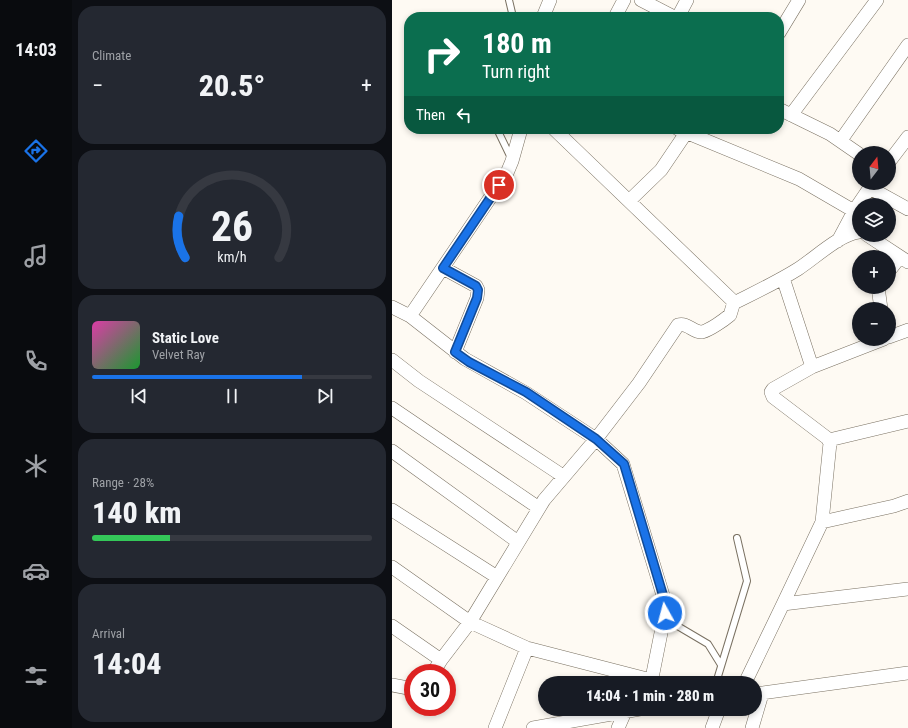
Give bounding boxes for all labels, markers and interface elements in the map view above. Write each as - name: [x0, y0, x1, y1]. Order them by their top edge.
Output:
- text: 180 m: [482, 27, 552, 60]
- icon: right: [416, 28, 468, 80]
- text: 14:03: [15, 39, 57, 60]
- text: Climate: [92, 48, 131, 63]
- text: Turn right: [482, 61, 550, 82]
- text: 20.5°: [199, 68, 265, 103]
- text: −: [92, 73, 103, 98]
- text: +: [361, 73, 372, 98]
- icon: left: [453, 104, 475, 126]
- text: Then: [416, 106, 445, 124]
- icon: directions: [22, 137, 50, 165]
- north arrow: [852, 146, 896, 190]
- map controls: [852, 146, 896, 346]
- pin: [482, 168, 516, 202]
- icon: arrive: [488, 174, 510, 196]
- button: layers: [852, 198, 896, 242]
- text: 26: [211, 201, 253, 250]
- icon: music: [22, 242, 50, 270]
- text: km/h: [217, 248, 247, 264]
- button: +: [852, 250, 896, 294]
- button: −: [852, 302, 896, 346]
- text: Static Love: [152, 329, 219, 347]
- icon: phone: [22, 347, 50, 375]
- text: Velvet Ray: [152, 347, 205, 362]
- icon: previous: [128, 385, 150, 407]
- icon: pause: [221, 385, 243, 407]
- icon: next: [314, 385, 336, 407]
- icon: climate: [22, 452, 50, 480]
- text: Range · 28%: [92, 475, 154, 490]
- text: 140 km: [92, 495, 181, 530]
- icon: car: [22, 557, 50, 585]
- position arrow: [644, 592, 686, 634]
- text: Arrival: [92, 626, 125, 641]
- text: 14:04: [92, 646, 161, 681]
- icon: filters: [22, 662, 50, 690]
- speed limit sign: 30: [404, 664, 456, 716]
- text: 14:04 · 1 min · 280 m: [586, 687, 714, 705]

